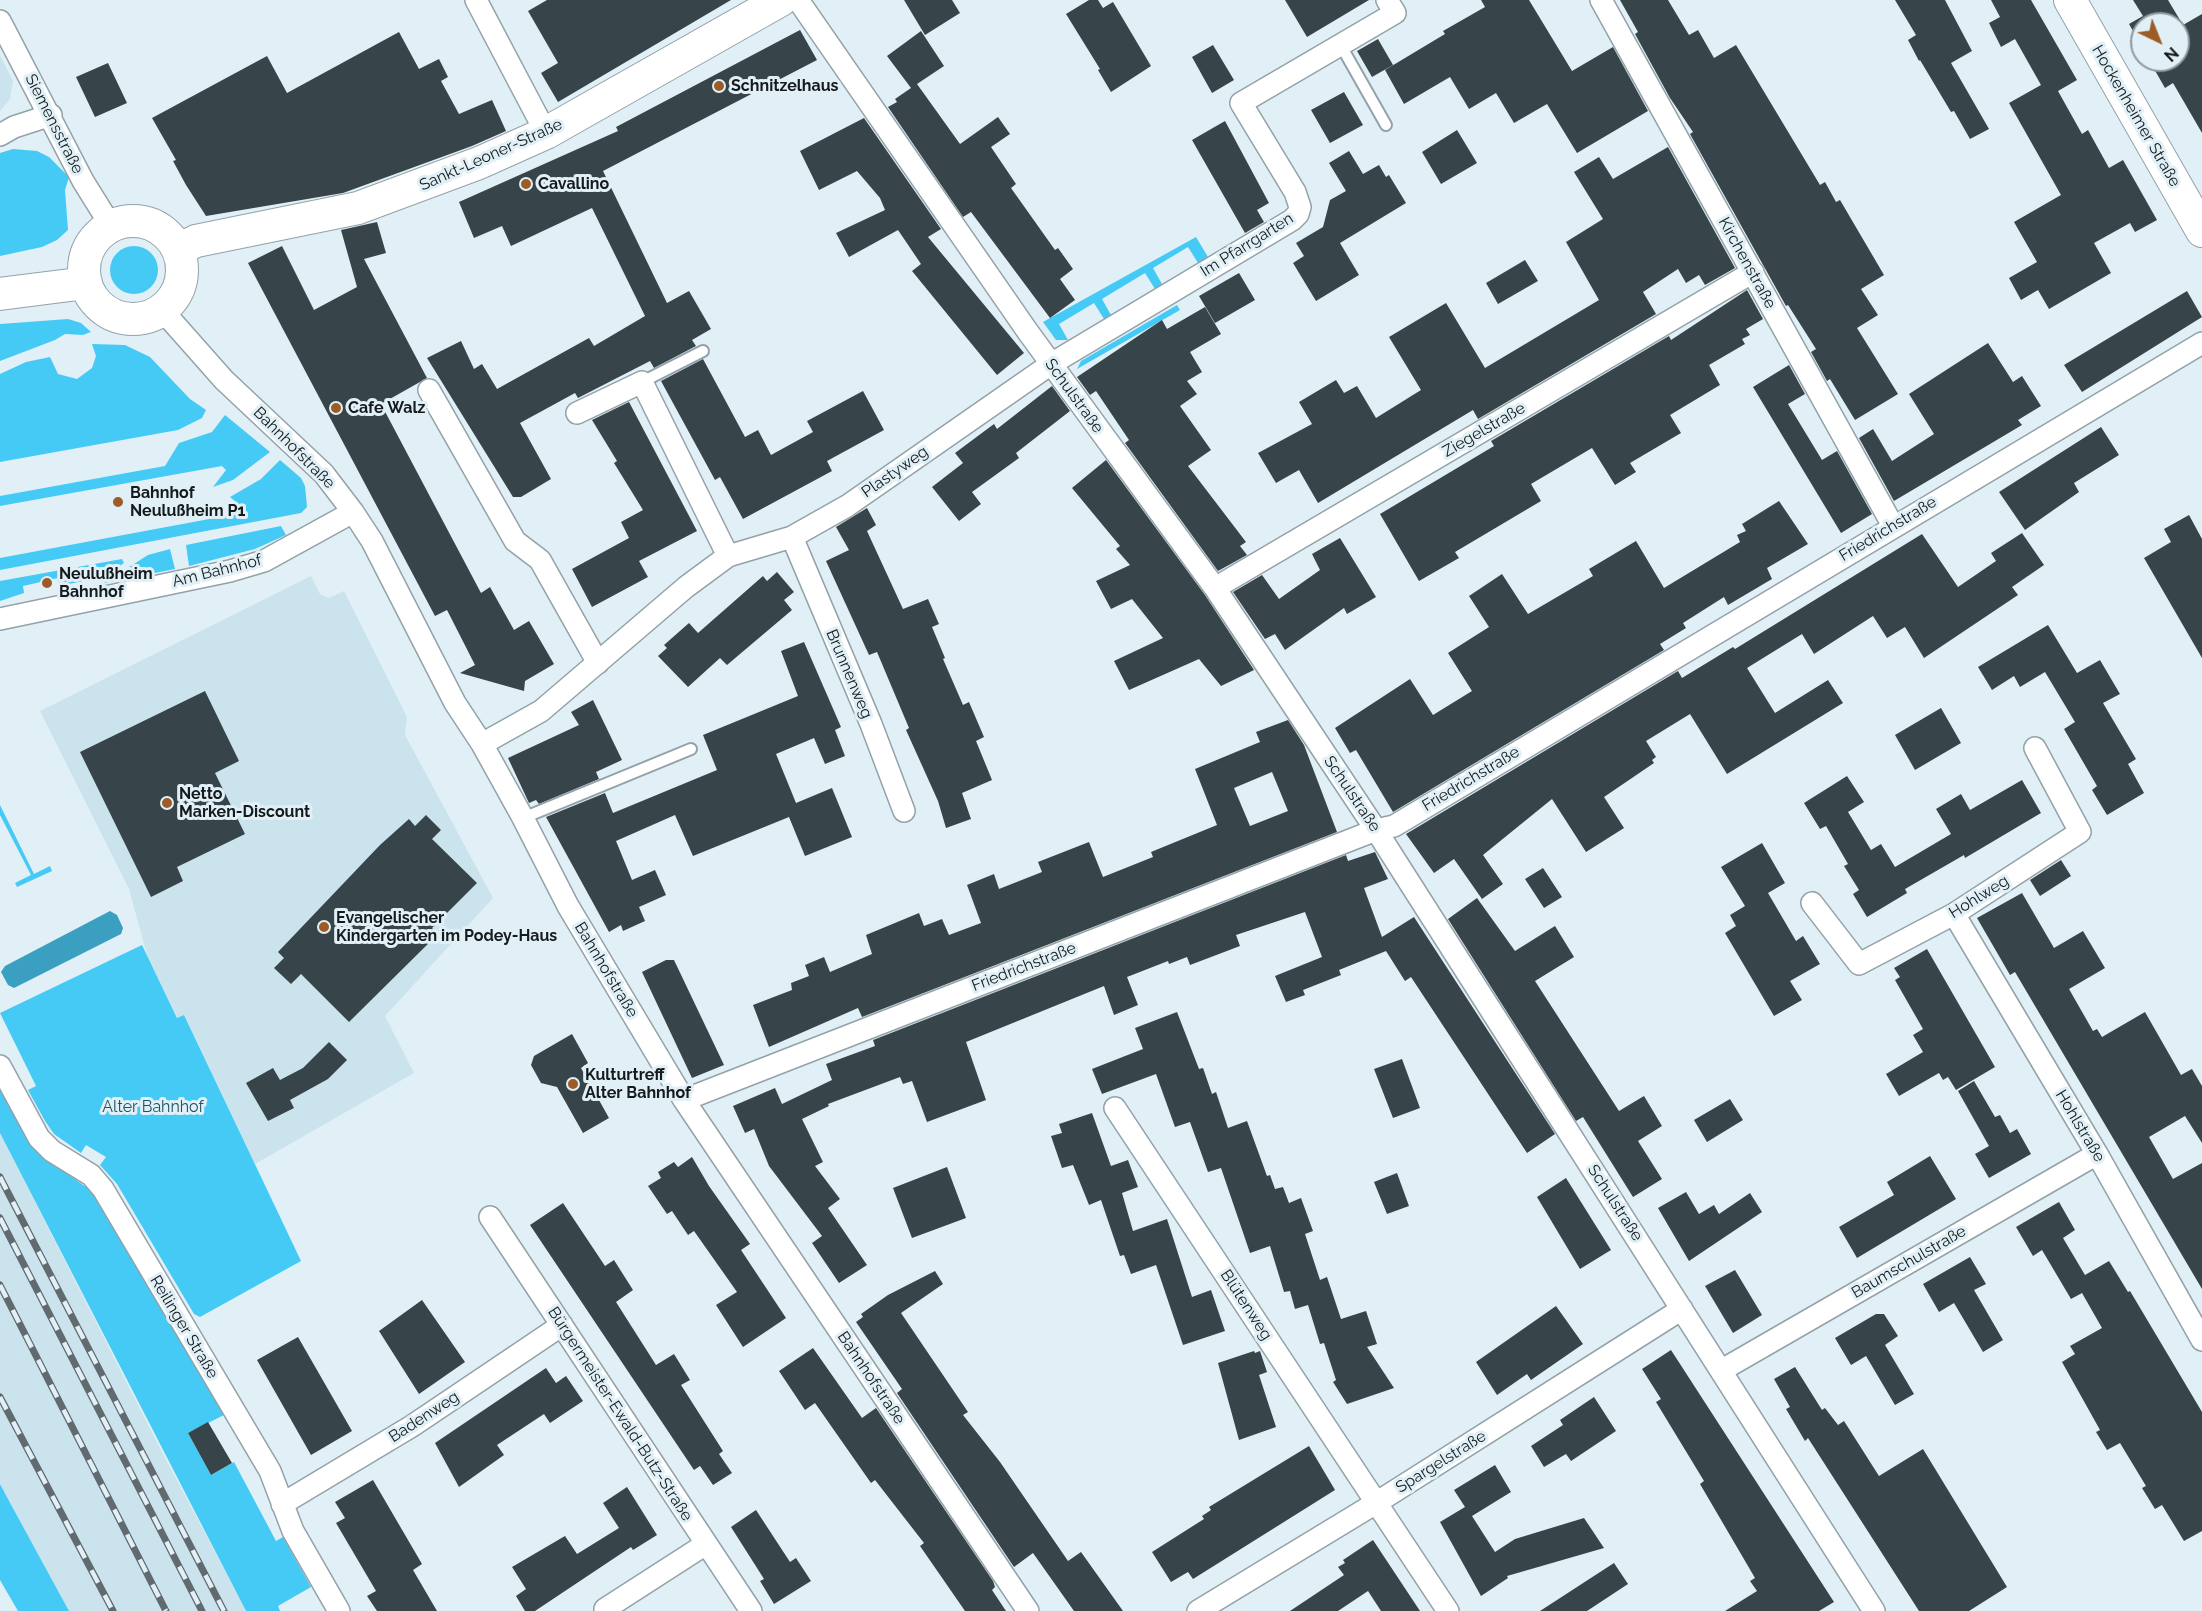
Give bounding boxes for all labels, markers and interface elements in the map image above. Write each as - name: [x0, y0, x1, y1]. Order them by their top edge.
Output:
- north arrow: [2130, 12, 2190, 72]
- street label: Hockenheimer Straße: [2088, 42, 2184, 190]
- text: N: [2160, 43, 2182, 65]
- street label: Siemensstraße: [21, 71, 87, 177]
- place label: Schnitzelhaus: [731, 76, 838, 96]
- marker: Schnitzelhaus: [712, 79, 726, 93]
- street label: Sankt-Leoner-Straße: [417, 115, 565, 195]
- place label: Cavallino: [538, 174, 609, 194]
- marker: Cavallino: [519, 177, 533, 191]
- street label: Im Pfarrgarten: [1197, 209, 1297, 281]
- street label: Kirchenstraße: [1714, 214, 1780, 312]
- street label: Schulstraße: [1041, 355, 1107, 437]
- place label: Cafe Walz: [348, 398, 425, 418]
- street label: Ziegelstraße: [1439, 399, 1529, 461]
- marker: Cafe Walz: [329, 401, 343, 415]
- street label: Bahnhofstraße: [249, 403, 339, 493]
- street label: Plastyweg: [858, 442, 932, 502]
- place label: Bahnhof Neulußheim P1: [130, 483, 245, 521]
- street label: Friedrichstraße: [1836, 492, 1940, 566]
- marker: Bahnhof Neulußheim P1: [111, 495, 125, 509]
- street label: Am Bahnhof: [170, 551, 264, 591]
- place label: Neulußheim Bahnhof: [59, 564, 153, 602]
- marker: Neulußheim Bahnhof: [40, 576, 54, 590]
- street label: Brunnenweg: [822, 627, 876, 721]
- street label: Friedrichstraße: [1419, 742, 1523, 816]
- street label: Schulstraße: [1320, 752, 1384, 836]
- place label: Netto Marken-Discount: [179, 784, 310, 822]
- marker: Netto Marken-Discount: [160, 796, 174, 810]
- street label: Hohlweg: [1946, 871, 2012, 923]
- place label: Evangelischer Kindergarten im Podey-Haus: [336, 908, 557, 946]
- street label: Bahnhofstraße: [570, 919, 642, 1021]
- marker: Evangelischer Kindergarten im Podey-Haus: [317, 920, 331, 934]
- street label: Friedrichstraße: [969, 938, 1079, 996]
- place label: Kulturtreff Alter Bahnhof: [585, 1065, 691, 1103]
- marker: Kulturtreff Alter Bahnhof: [566, 1077, 580, 1091]
- street label: Hohlstraße: [2051, 1087, 2109, 1165]
- park label: Alter Bahnhof: [102, 1097, 204, 1117]
- street label: Schulstraße: [1583, 1161, 1647, 1245]
- street label: Baumschulstraße: [1848, 1221, 1970, 1303]
- street label: Blütenweg: [1216, 1266, 1276, 1344]
- street label: Reilinger Straße: [146, 1272, 222, 1382]
- street label: Bürgermeister-Ewald-Butz-Straße: [543, 1303, 697, 1525]
- street label: Bahnhofstraße: [833, 1328, 909, 1428]
- street label: Badenweg: [385, 1387, 463, 1447]
- street label: Spargelstraße: [1392, 1427, 1490, 1497]

